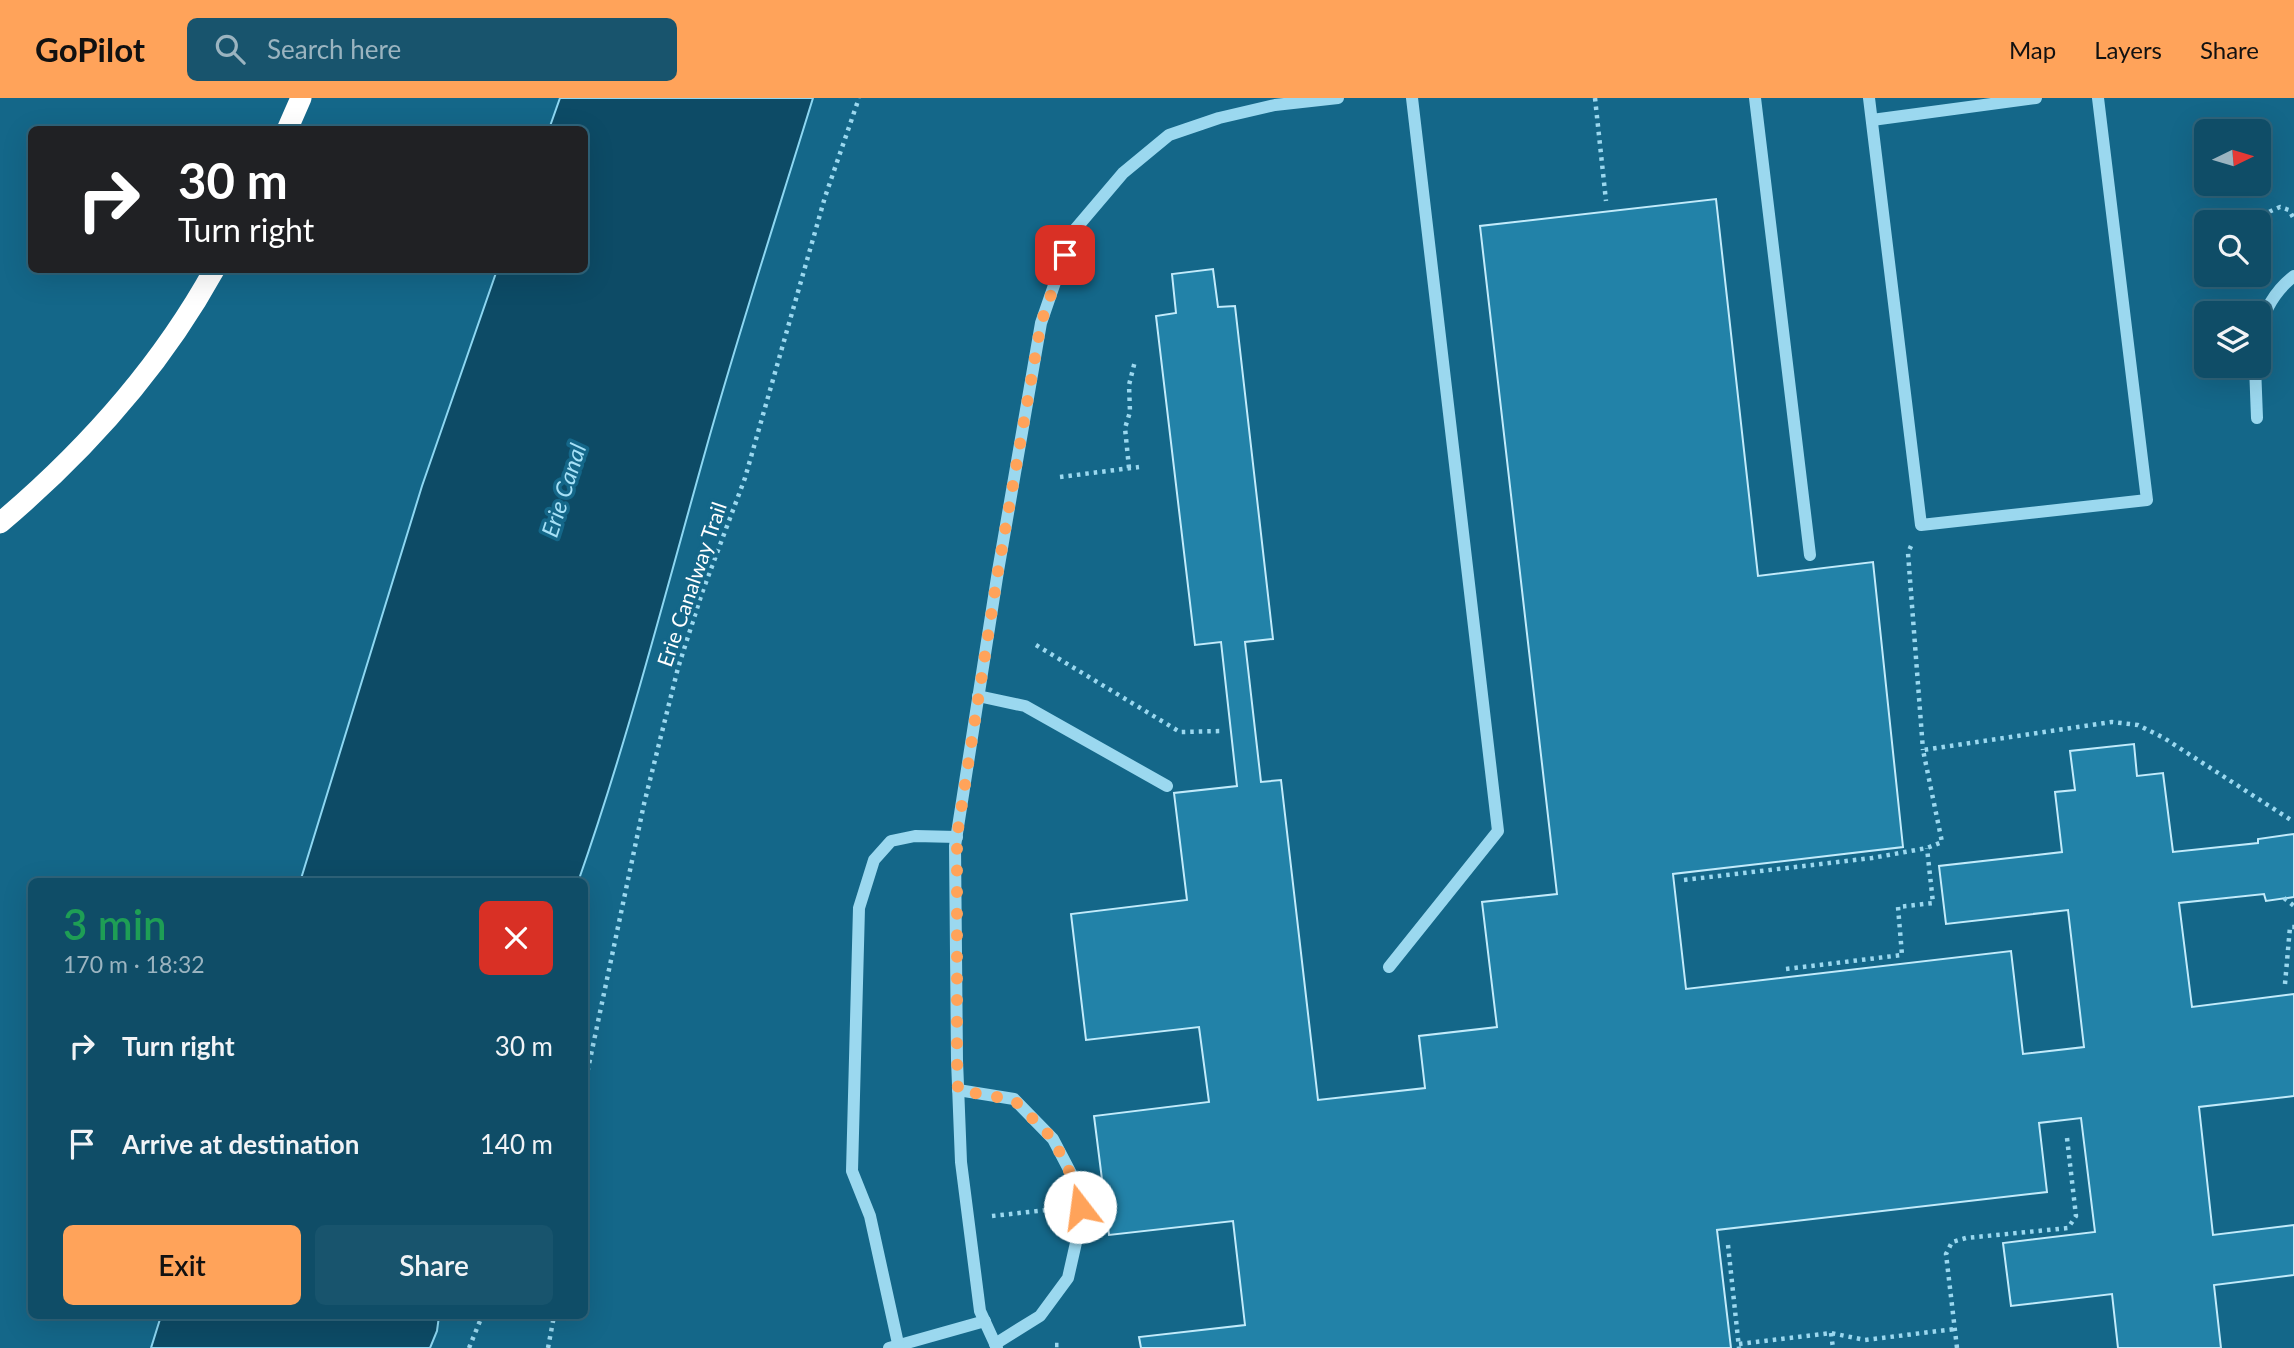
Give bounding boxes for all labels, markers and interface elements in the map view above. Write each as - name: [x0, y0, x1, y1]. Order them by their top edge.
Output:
- search box: [187, 18, 677, 81]
- text: GoPilot: [35, 29, 145, 69]
- icon: search: [211, 30, 249, 68]
- text: Search here: [267, 33, 401, 65]
- text: Map: [2009, 35, 2056, 64]
- text: Layers: [2094, 35, 2162, 64]
- text: Share: [2200, 35, 2259, 64]
- north arrow: [2194, 119, 2272, 196]
- map controls: [2194, 119, 2271, 378]
- text: 30 m: [178, 151, 288, 209]
- icon: right: [63, 154, 154, 245]
- text: Turn right: [178, 210, 314, 249]
- button: search: [2194, 210, 2271, 287]
- pin: [1035, 225, 1095, 285]
- icon: arrive: [1046, 236, 1084, 274]
- button: layers: [2194, 301, 2271, 378]
- water label: Erie Canal: [535, 440, 591, 540]
- street label: Erie Canalway Trail: [651, 499, 731, 669]
- text: 3 min: [63, 899, 167, 949]
- button: close: [479, 901, 553, 975]
- text: 170 m · 18:32: [63, 950, 205, 978]
- icon: right: [63, 1027, 101, 1065]
- text: Turn right: [122, 1030, 235, 1062]
- text: 30 m: [495, 1030, 553, 1062]
- icon: arrive: [63, 1125, 101, 1163]
- text: Arrive at destination: [122, 1128, 359, 1160]
- text: 140 m: [480, 1128, 553, 1160]
- position arrow: [1043, 1170, 1117, 1244]
- button: Exit: [63, 1225, 301, 1305]
- button: Share: [315, 1225, 553, 1305]

